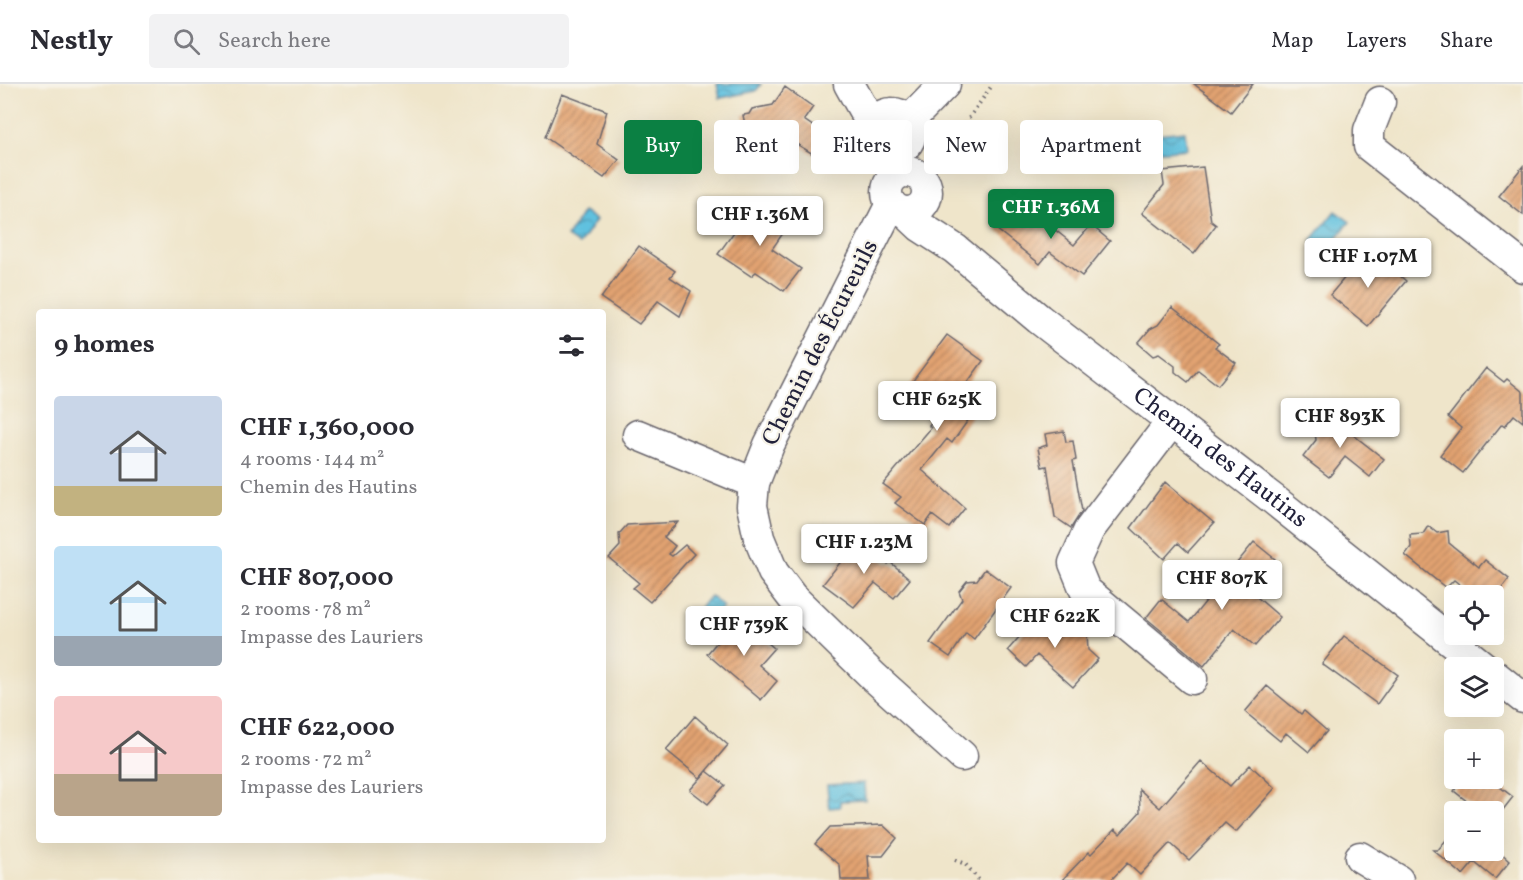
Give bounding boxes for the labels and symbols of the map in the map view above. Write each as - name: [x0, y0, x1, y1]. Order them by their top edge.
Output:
- pin: CHF 1.36M: [982, 189, 1120, 240]
- pin: CHF 1.36M: [691, 196, 829, 247]
- street label: Chemin des Écureuils: [754, 234, 888, 452]
- pin: CHF 1.07M: [1299, 238, 1437, 289]
- street label: Chemin des Hautins: [1125, 380, 1314, 537]
- pin: CHF 625K: [875, 381, 999, 432]
- pin: CHF 893K: [1278, 398, 1402, 449]
- pin: CHF 1.23M: [795, 524, 933, 575]
- pin: CHF 807K: [1160, 560, 1284, 611]
- pin: CHF 622K: [993, 598, 1117, 649]
- pin: CHF 739K: [682, 606, 806, 657]

